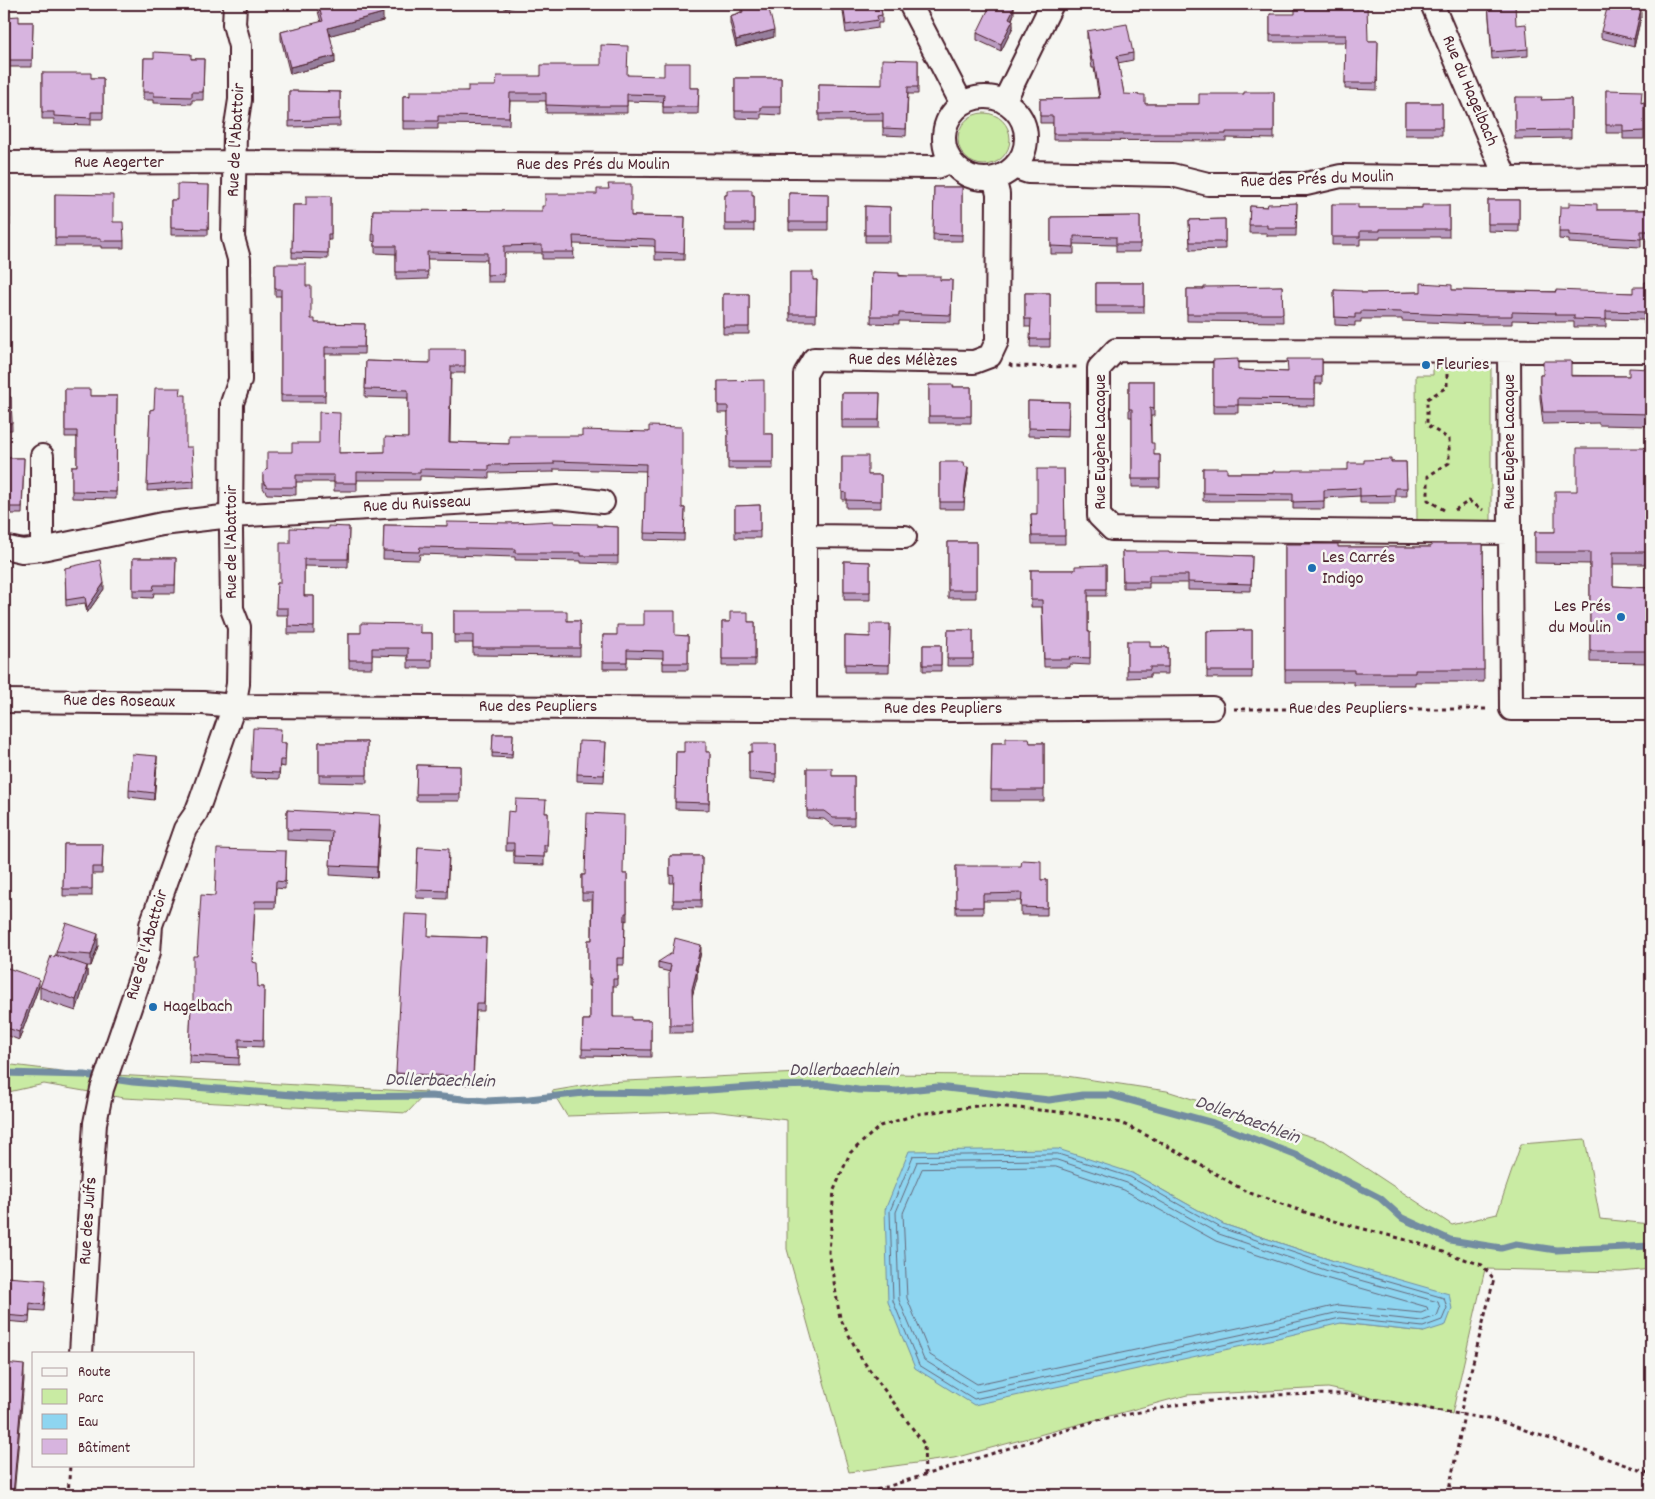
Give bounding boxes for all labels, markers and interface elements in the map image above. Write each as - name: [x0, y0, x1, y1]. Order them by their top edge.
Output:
- street label: Rue du Hagelbach: [1434, 32, 1504, 150]
- street label: Rue de l'Abattoir: [222, 82, 252, 198]
- street label: Rue Aegerter: [74, 151, 164, 176]
- street label: Rue des Prés du Moulin: [516, 153, 670, 178]
- street label: Rue des Prés du Moulin: [1240, 165, 1394, 195]
- street label: Rue des Mélèzes: [848, 348, 958, 374]
- place label: Fleuries: [1436, 353, 1489, 378]
- marker: Fleuries: [1420, 359, 1432, 371]
- street label: Rue Eugène Lacaque: [1089, 374, 1114, 510]
- street label: Rue Eugène Lacaque: [1498, 374, 1523, 510]
- street label: Rue de l'Abattoir: [220, 485, 245, 599]
- street label: Rue du Ruisseau: [362, 490, 472, 520]
- place label: Les Carrés Indigo: [1322, 546, 1395, 592]
- marker: Les Carrés Indigo: [1306, 562, 1318, 574]
- place label: Les Prés du Moulin: [1548, 595, 1611, 641]
- marker: Les Prés du Moulin: [1615, 611, 1627, 623]
- street label: Rue des Roseaux: [63, 689, 175, 715]
- street label: Rue des Peupliers: [479, 695, 597, 720]
- street label: Rue des Peupliers: [884, 697, 1002, 722]
- street label: Rue des Peupliers: [1289, 697, 1407, 722]
- street label: Rue de l'Abattoir: [120, 886, 176, 1003]
- place label: Hagelbach: [163, 995, 232, 1020]
- marker: Hagelbach: [147, 1001, 159, 1013]
- water label: Dollerbaechlein: [789, 1058, 900, 1085]
- water label: Dollerbaechlein: [385, 1068, 496, 1096]
- water label: Dollerbaechlein: [1191, 1090, 1304, 1153]
- street label: Rue des Juifs: [73, 1176, 105, 1266]
- legend: [32, 1352, 195, 1466]
- text: Route: [78, 1362, 111, 1384]
- text: Parc: [78, 1388, 103, 1410]
- text: Eau: [78, 1412, 98, 1434]
- text: Bâtiment: [78, 1438, 131, 1460]

